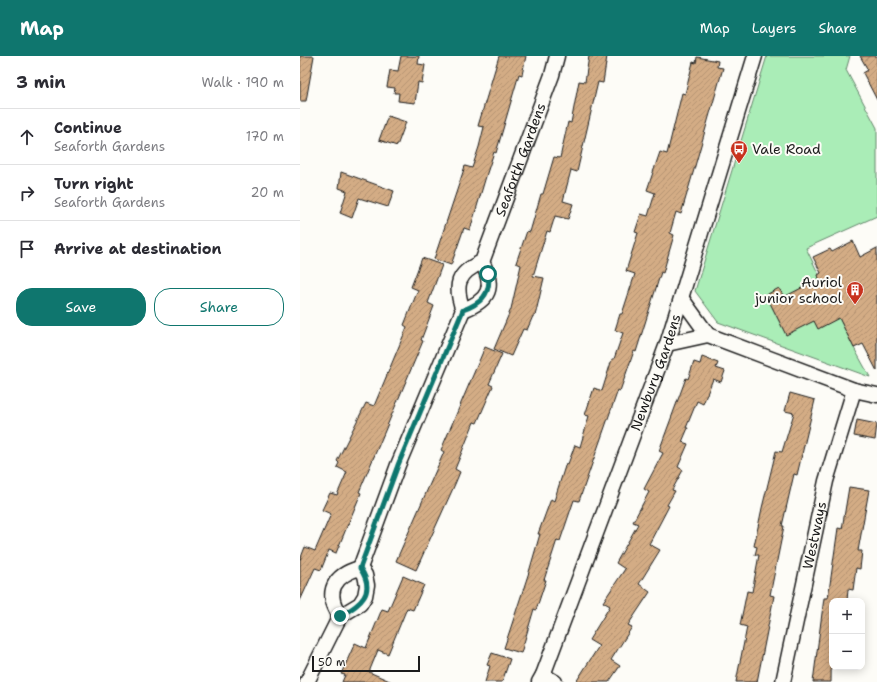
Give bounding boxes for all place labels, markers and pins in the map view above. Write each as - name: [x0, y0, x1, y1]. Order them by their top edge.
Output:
- bus stop icon: Vale Road: [729, 139, 749, 164]
- place label: Vale Road: [752, 140, 821, 158]
- place label: Auriol junior school: [754, 273, 843, 307]
- building icon: Auriol junior school: [845, 280, 865, 305]

